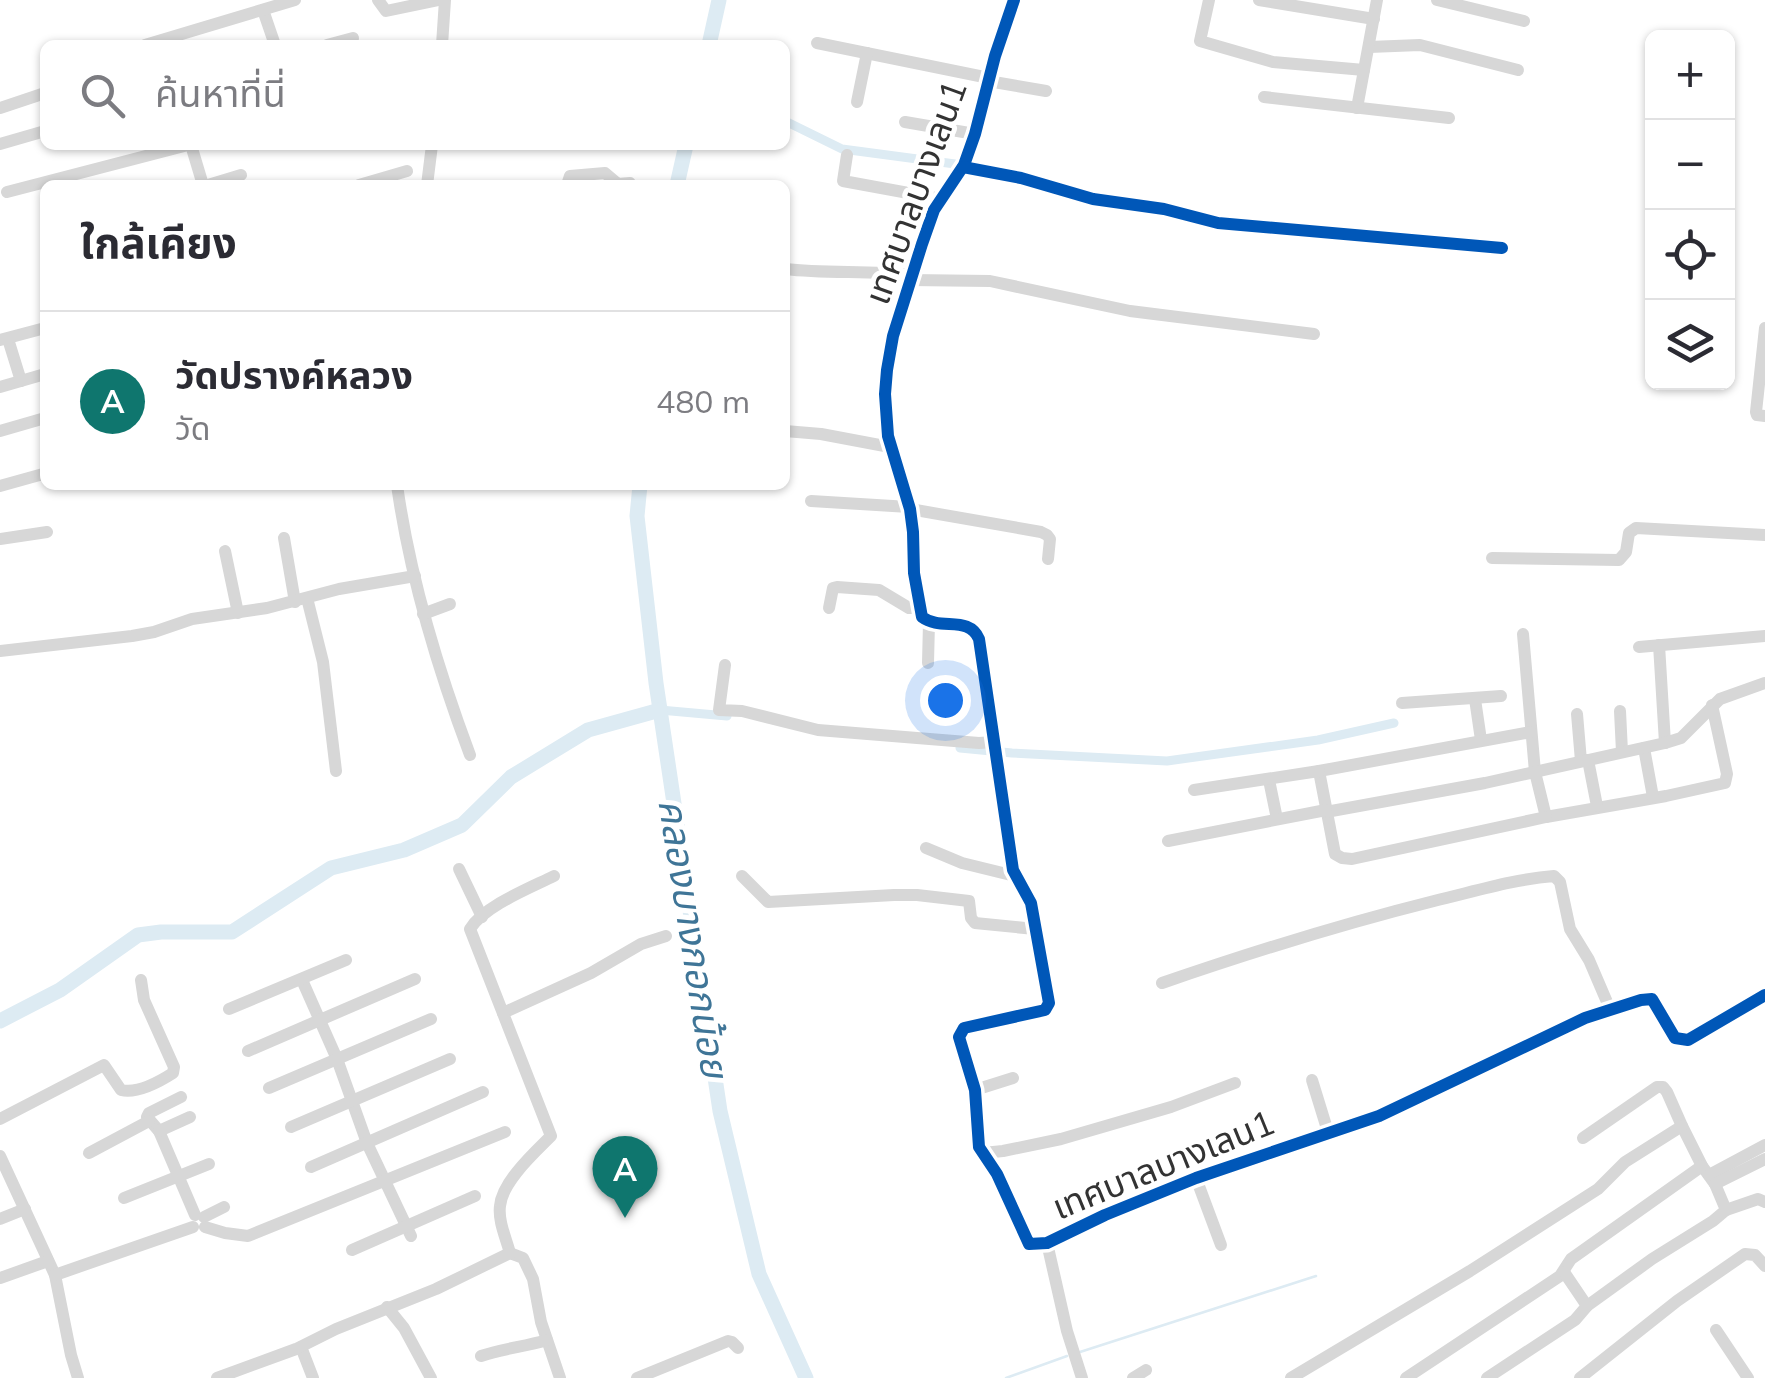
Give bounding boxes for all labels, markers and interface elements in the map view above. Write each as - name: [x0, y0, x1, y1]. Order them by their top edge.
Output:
- map controls: [1645, 30, 1735, 390]
- button: +: [1645, 30, 1735, 120]
- search box: [40, 40, 790, 150]
- icon: search: [75, 68, 130, 123]
- text: ค้นหาที่นี่: [155, 69, 286, 117]
- street label: เทศบาลบางเลน1: [854, 74, 976, 310]
- button: −: [1645, 120, 1735, 210]
- button: locate: [1645, 210, 1735, 300]
- text: ใกล้เคียง: [80, 216, 237, 269]
- button: layers: [1645, 300, 1735, 390]
- text: วัดปรางค์หลวง: [175, 351, 413, 399]
- text: A: [100, 381, 125, 421]
- text: 480 m: [656, 381, 750, 421]
- text: วัด: [175, 408, 210, 448]
- your location: [920, 675, 971, 726]
- water label: คลองบางกอกน้อย: [648, 795, 740, 1083]
- street label: เทศบาลบางเลน1: [1046, 1099, 1280, 1229]
- pin: A: [592, 1136, 658, 1218]

